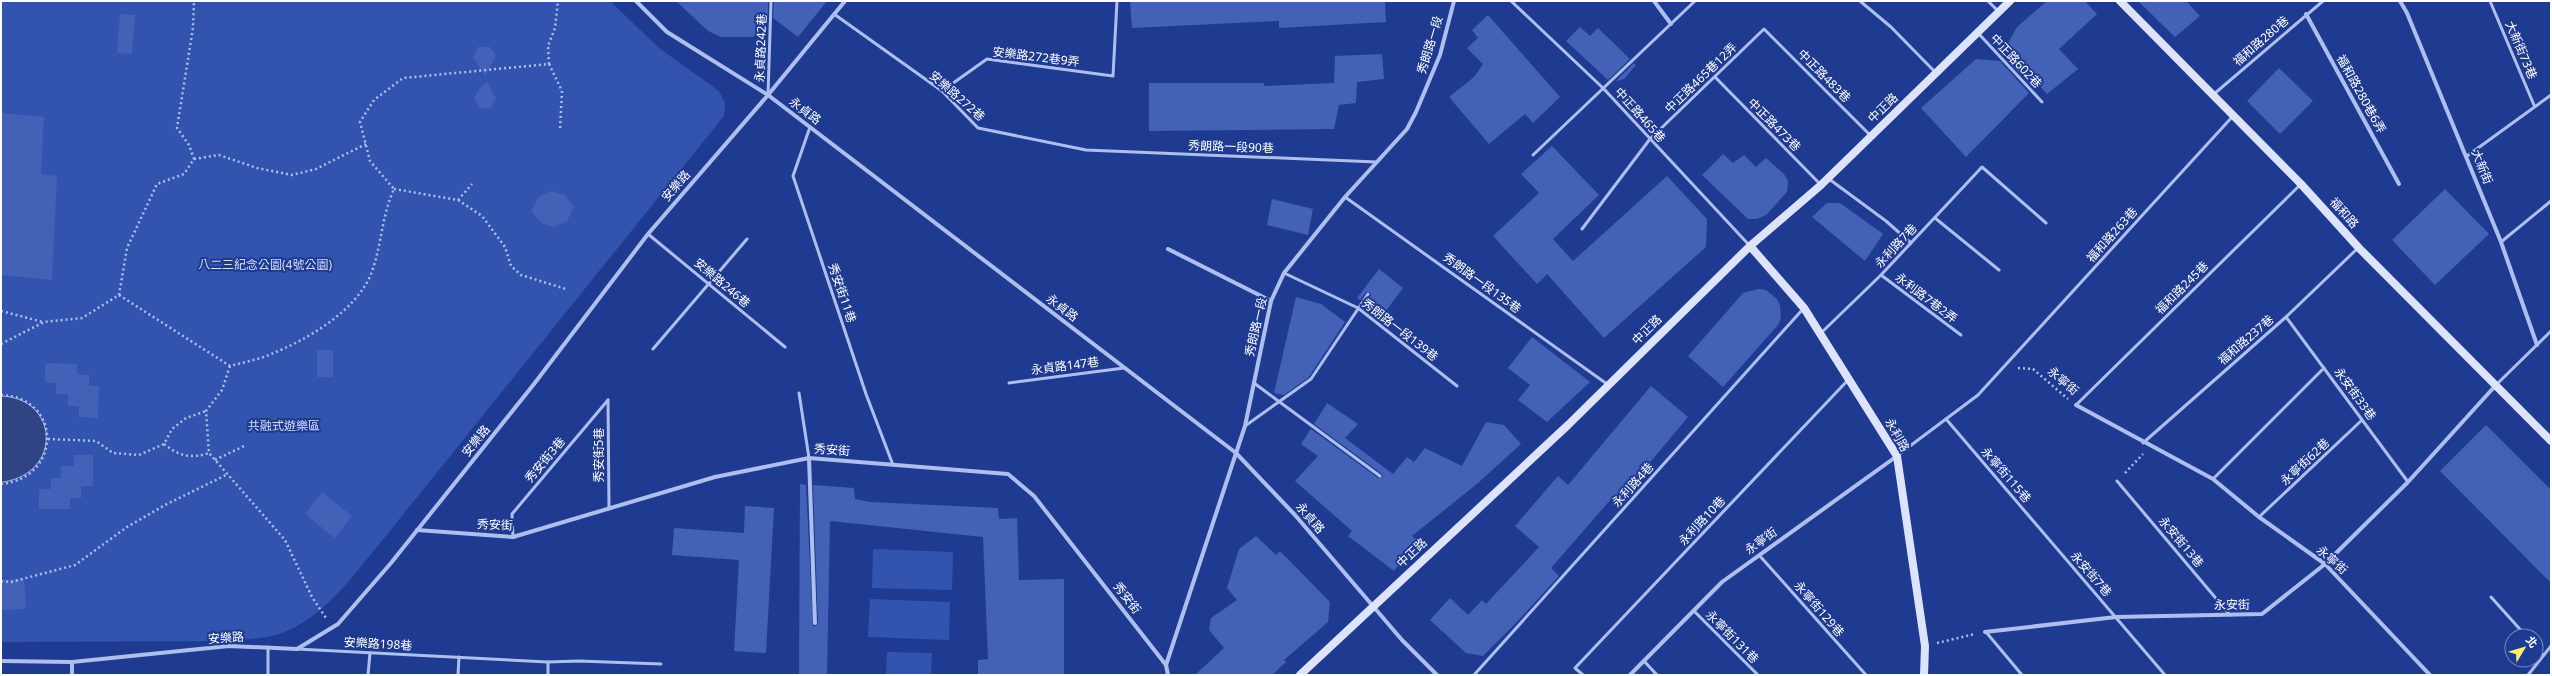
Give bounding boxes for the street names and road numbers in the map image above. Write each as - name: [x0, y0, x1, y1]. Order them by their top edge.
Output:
- street label: 福和路280巷: [2229, 12, 2292, 70]
- street label: 永貞路242巷: [751, 13, 770, 83]
- street label: 秀朗路一段: [1413, 14, 1446, 76]
- street label: 大新街73巷: [2502, 18, 2541, 82]
- street label: 中正路602巷: [1987, 30, 2046, 92]
- street label: 中正路465巷12弄: [1661, 39, 1740, 117]
- street label: 安樂路272巷9弄: [992, 43, 1081, 70]
- street label: 中正路483巷: [1794, 45, 1855, 106]
- street label: 福和路280巷6弄: [2333, 51, 2390, 136]
- street label: 安樂路272巷: [926, 67, 989, 125]
- street label: 中正路465巷: [1611, 83, 1670, 146]
- street label: 中正路: [1864, 89, 1902, 126]
- street label: 永貞路: [786, 93, 825, 128]
- street label: 中正路473巷: [1744, 94, 1805, 155]
- street label: 秀朗路一段90巷: [1188, 137, 1274, 156]
- street label: 大新街: [2468, 147, 2497, 187]
- street label: 安樂路: [657, 167, 694, 205]
- street label: 福和路: [2326, 194, 2363, 232]
- street label: 福和路263巷: [2082, 203, 2141, 266]
- street label: 永利路7巷: [1871, 220, 1921, 272]
- street label: 秀朗路一段135巷: [1440, 249, 1525, 317]
- street label: 安樂路246巷: [691, 254, 754, 311]
- street label: 福和路245巷: [2151, 257, 2212, 318]
- street label: 秀安街11巷: [824, 261, 861, 325]
- street label: 永利路7巷2弄: [1892, 269, 1961, 327]
- street label: 永貞路: [1043, 290, 1082, 325]
- street label: 秀朗路一段139巷: [1359, 294, 1442, 365]
- street label: 秀朗路一段: [1240, 296, 1271, 358]
- street label: 中正路: [1628, 311, 1665, 348]
- street label: 福和路237巷: [2214, 311, 2277, 369]
- street label: 永貞路147巷: [1030, 353, 1100, 378]
- street label: 永寧街: [2044, 363, 2083, 399]
- street label: 永安街33巷: [2330, 364, 2380, 424]
- street label: 永利路: [1881, 415, 1914, 455]
- street label: 安樂路: [458, 421, 494, 460]
- street label: 秀安街5巷: [590, 428, 607, 482]
- street label: 秀安街3巷: [520, 433, 569, 486]
- street label: 永寧街62巷: [2276, 434, 2333, 489]
- street label: 秀安街: [813, 440, 851, 459]
- street label: 永寧街115巷: [1977, 443, 2035, 506]
- street label: 永利路4巷: [1608, 459, 1657, 511]
- street label: 永利路10巷: [1674, 492, 1729, 549]
- street label: 永貞路: [1292, 499, 1329, 537]
- street label: 永安街13巷: [2155, 513, 2208, 571]
- street label: 秀安街: [477, 515, 513, 534]
- street label: 永寧街: [1741, 523, 1780, 558]
- street label: 中正路: [1393, 534, 1431, 571]
- street label: 永寧街: [2313, 541, 2351, 578]
- street label: 永安街7巷: [2067, 547, 2116, 600]
- street label: 永寧街129巷: [1790, 577, 1848, 640]
- street label: 秀安街: [1110, 578, 1145, 617]
- street label: 永安街: [2214, 596, 2250, 613]
- street label: 永寧街131巷: [1702, 606, 1763, 667]
- street label: 安樂路: [207, 628, 245, 647]
- street label: 安樂路198巷: [343, 633, 413, 654]

